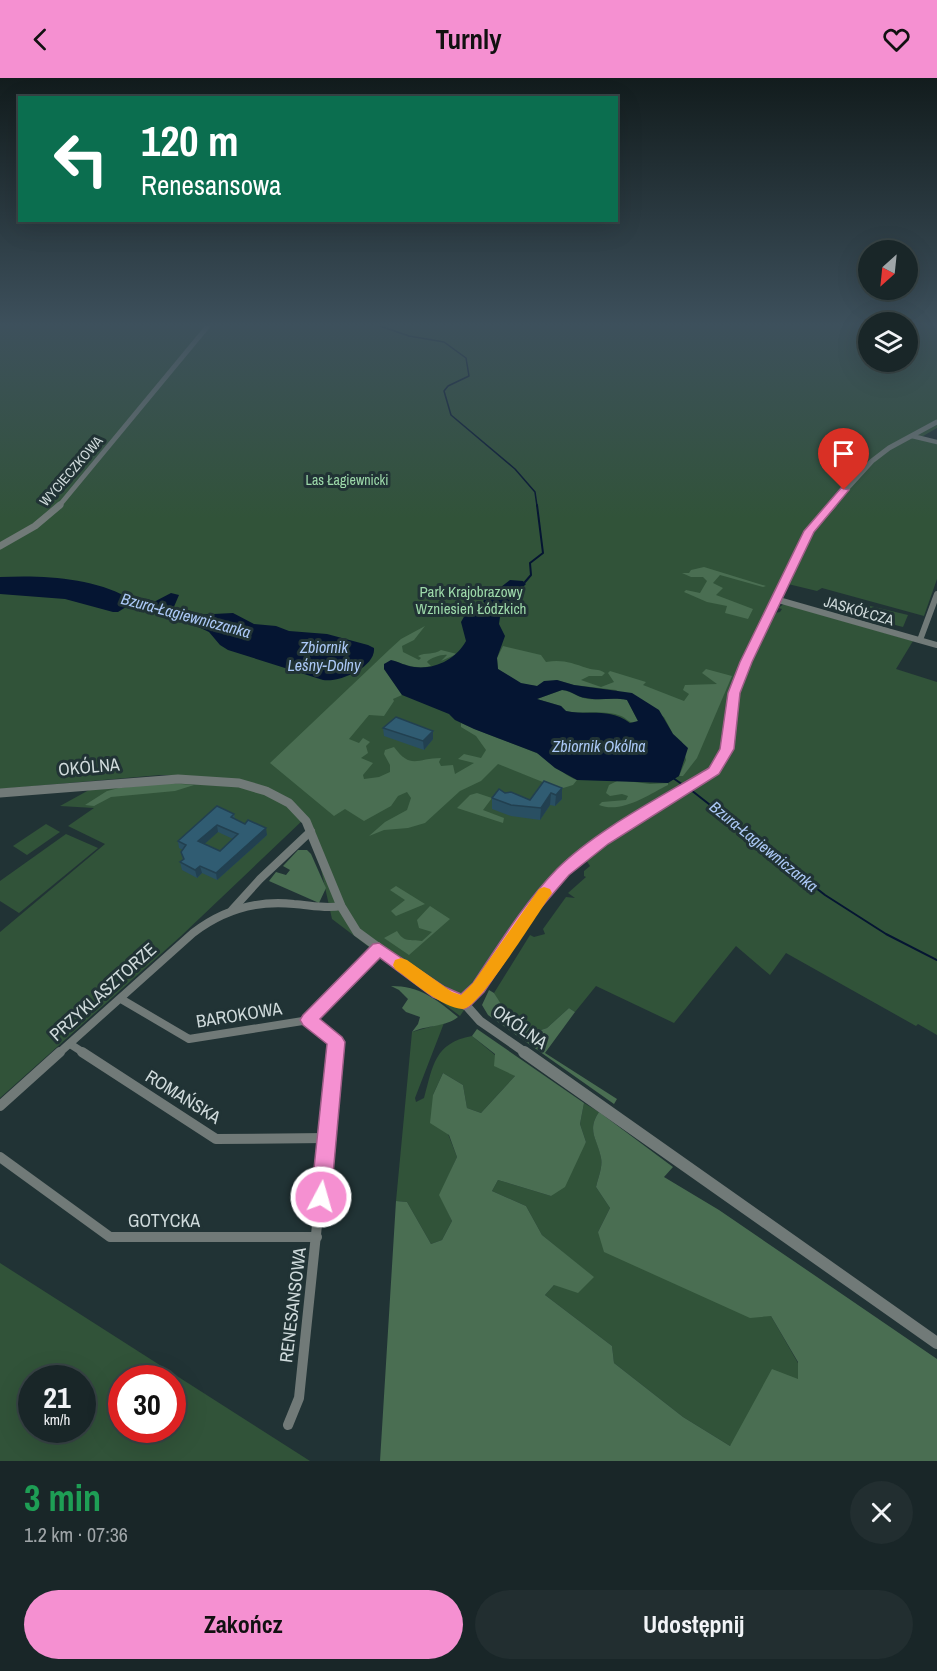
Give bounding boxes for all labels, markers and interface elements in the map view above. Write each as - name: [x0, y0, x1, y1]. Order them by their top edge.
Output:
- text: Turnly: [435, 21, 502, 57]
- icon: back: [24, 23, 57, 56]
- icon: heart: [880, 23, 913, 56]
- text: 120 m: [141, 113, 239, 169]
- icon: left: [42, 120, 120, 198]
- text: Renesansowa: [141, 167, 281, 203]
- north arrow: [858, 240, 918, 300]
- map controls: [858, 240, 918, 372]
- button: layers: [858, 312, 918, 372]
- pin: [818, 428, 869, 490]
- street label: WYCIECZKOWA: [35, 432, 107, 510]
- icon: arrive: [827, 437, 860, 470]
- park label: Las Łagiewnicki: [306, 471, 388, 489]
- park label: Park Krajobrazowy Wzniesień Łódzkich: [416, 581, 526, 619]
- water label: Bzura-Łagiewniczanka: [119, 587, 253, 643]
- street label: JASKÓŁCZA: [822, 591, 897, 631]
- water label: Zbiornik Leśny-Dolny: [288, 636, 362, 676]
- water label: Zbiornik Okólna: [551, 735, 646, 757]
- street label: OKÓLNA: [57, 751, 121, 782]
- water label: Bzura-Łagiewniczanka: [705, 795, 823, 897]
- street label: PRZYKLASZTORZE: [44, 937, 162, 1046]
- street label: BAROKOWA: [194, 995, 284, 1034]
- street label: OKÓLNA: [488, 999, 553, 1055]
- street label: ROMAŃSKA: [141, 1064, 226, 1130]
- position arrow: [289, 1165, 353, 1229]
- street label: GOTYCKA: [128, 1208, 200, 1233]
- street label: RENESANSOWA: [273, 1246, 312, 1364]
- speed limit sign: 30: [108, 1365, 186, 1443]
- text: 21: [43, 1377, 71, 1417]
- text: km/h: [44, 1409, 70, 1430]
- text: 3 min: [24, 1474, 101, 1522]
- button: close: [850, 1481, 913, 1544]
- text: 1.2 km · 07:36: [24, 1521, 128, 1548]
- button: Zakończ: [24, 1590, 463, 1659]
- button: Udostępnij: [475, 1590, 913, 1659]

